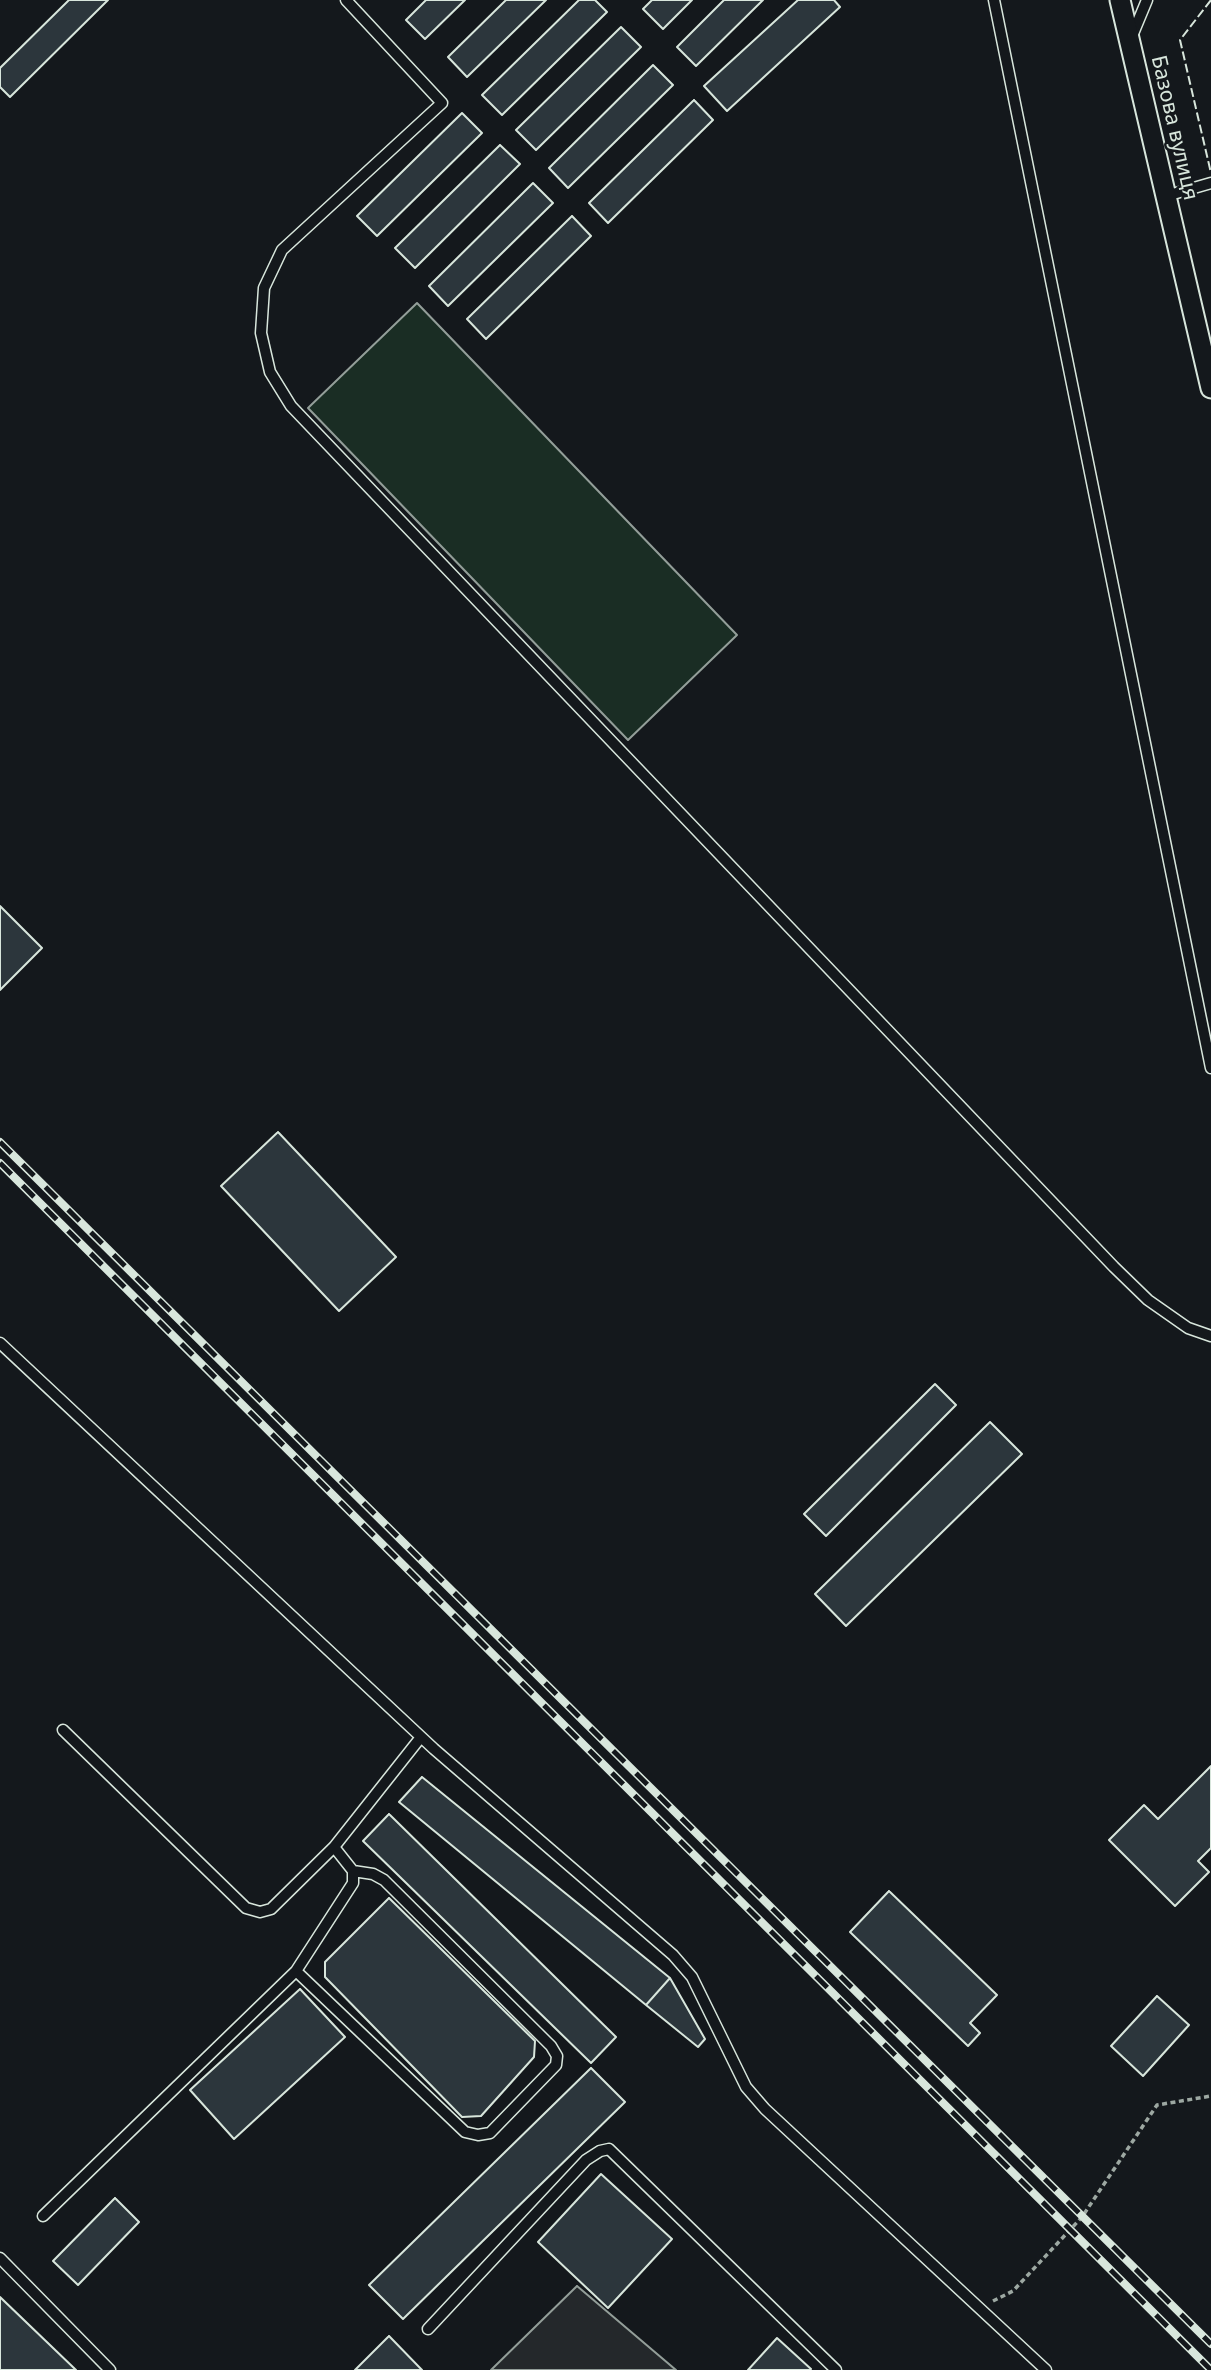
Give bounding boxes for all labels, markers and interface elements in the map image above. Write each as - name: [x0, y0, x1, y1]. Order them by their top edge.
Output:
- street label: Базова вулиця: [1145, 53, 1203, 203]

